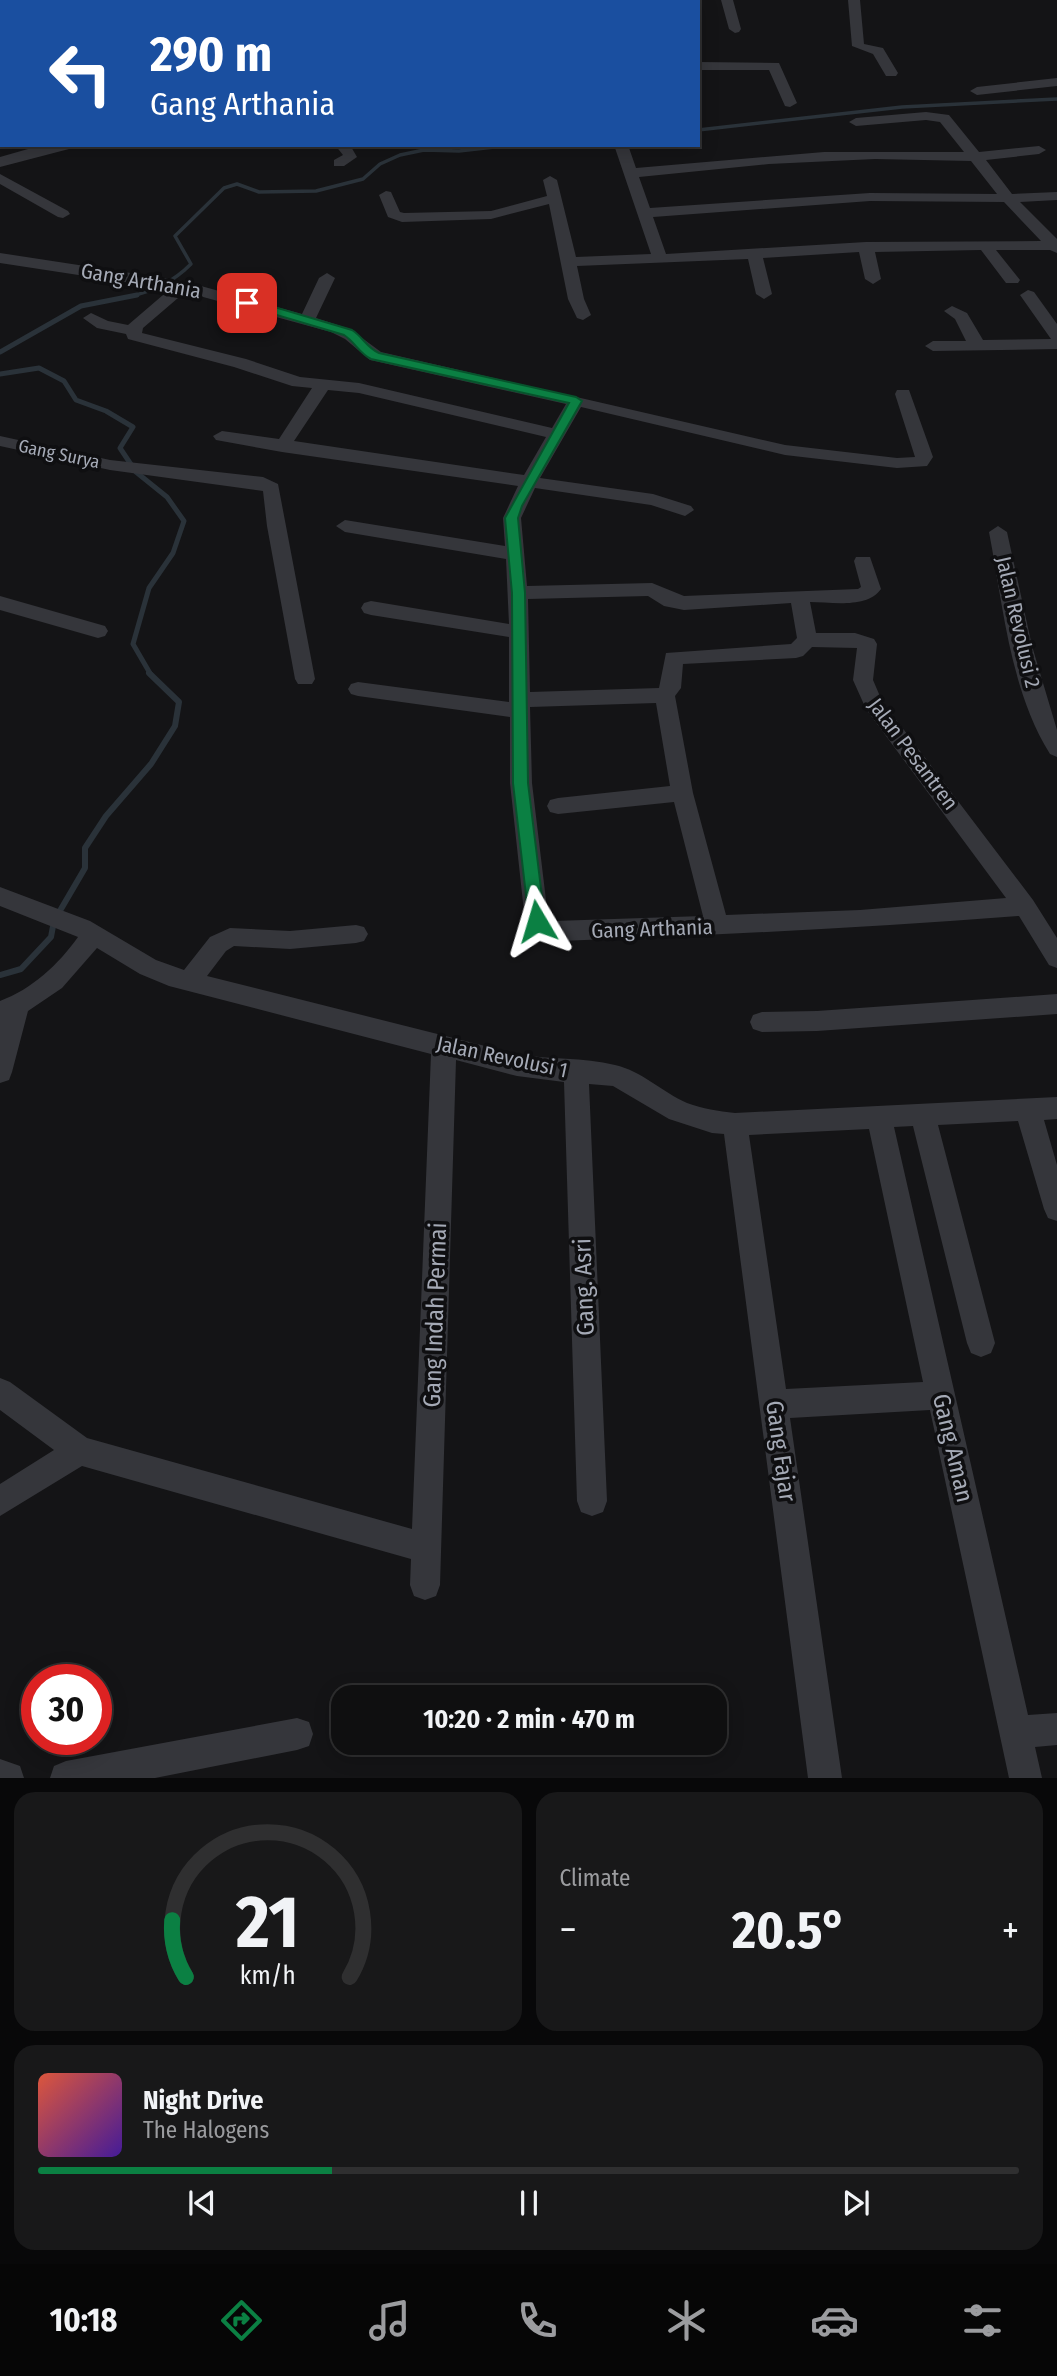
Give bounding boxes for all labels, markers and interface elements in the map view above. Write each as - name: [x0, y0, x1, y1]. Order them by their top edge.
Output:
- text: 290 m: [150, 25, 272, 84]
- icon: left: [35, 28, 126, 119]
- text: Gang Arthania: [150, 85, 335, 123]
- street label: Gang Arthania: [79, 258, 203, 304]
- pin: [217, 273, 277, 333]
- icon: arrive: [228, 284, 266, 322]
- street label: Gang Surya: [16, 435, 102, 473]
- street label: Jalan Revolusi 2: [990, 554, 1046, 690]
- street label: Jalan Pesantren: [862, 693, 964, 815]
- position arrow: [500, 884, 574, 958]
- street label: Gang Arthania: [591, 914, 713, 944]
- street label: Jalan Revolusi 1: [434, 1030, 570, 1084]
- street label: Gang Indah Permai: [418, 1222, 452, 1408]
- street label: Gang. Asri: [568, 1238, 600, 1336]
- street label: Gang Aman: [927, 1391, 979, 1505]
- street label: Gang Fajar: [760, 1399, 802, 1504]
- speed limit sign: 30: [21, 1664, 112, 1755]
- text: 10:20 · 2 min · 470 m: [423, 1704, 635, 1735]
- text: Climate: [560, 1864, 630, 1892]
- text: 21: [235, 1880, 299, 1967]
- text: 20.5°: [732, 1899, 846, 1962]
- text: −: [560, 1907, 577, 1953]
- text: +: [1002, 1907, 1019, 1953]
- text: km/h: [240, 1961, 296, 1991]
- text: Night Drive: [143, 2085, 263, 2116]
- text: The Halogens: [143, 2116, 269, 2144]
- icon: previous: [183, 2184, 221, 2222]
- icon: pause: [510, 2184, 548, 2222]
- icon: next: [837, 2184, 875, 2222]
- icon: directions: [217, 2296, 266, 2345]
- icon: music: [365, 2296, 414, 2345]
- icon: phone: [513, 2296, 562, 2345]
- icon: climate: [662, 2296, 711, 2345]
- icon: car: [810, 2296, 859, 2345]
- icon: filters: [958, 2296, 1007, 2345]
- text: 10:18: [50, 2301, 117, 2339]

